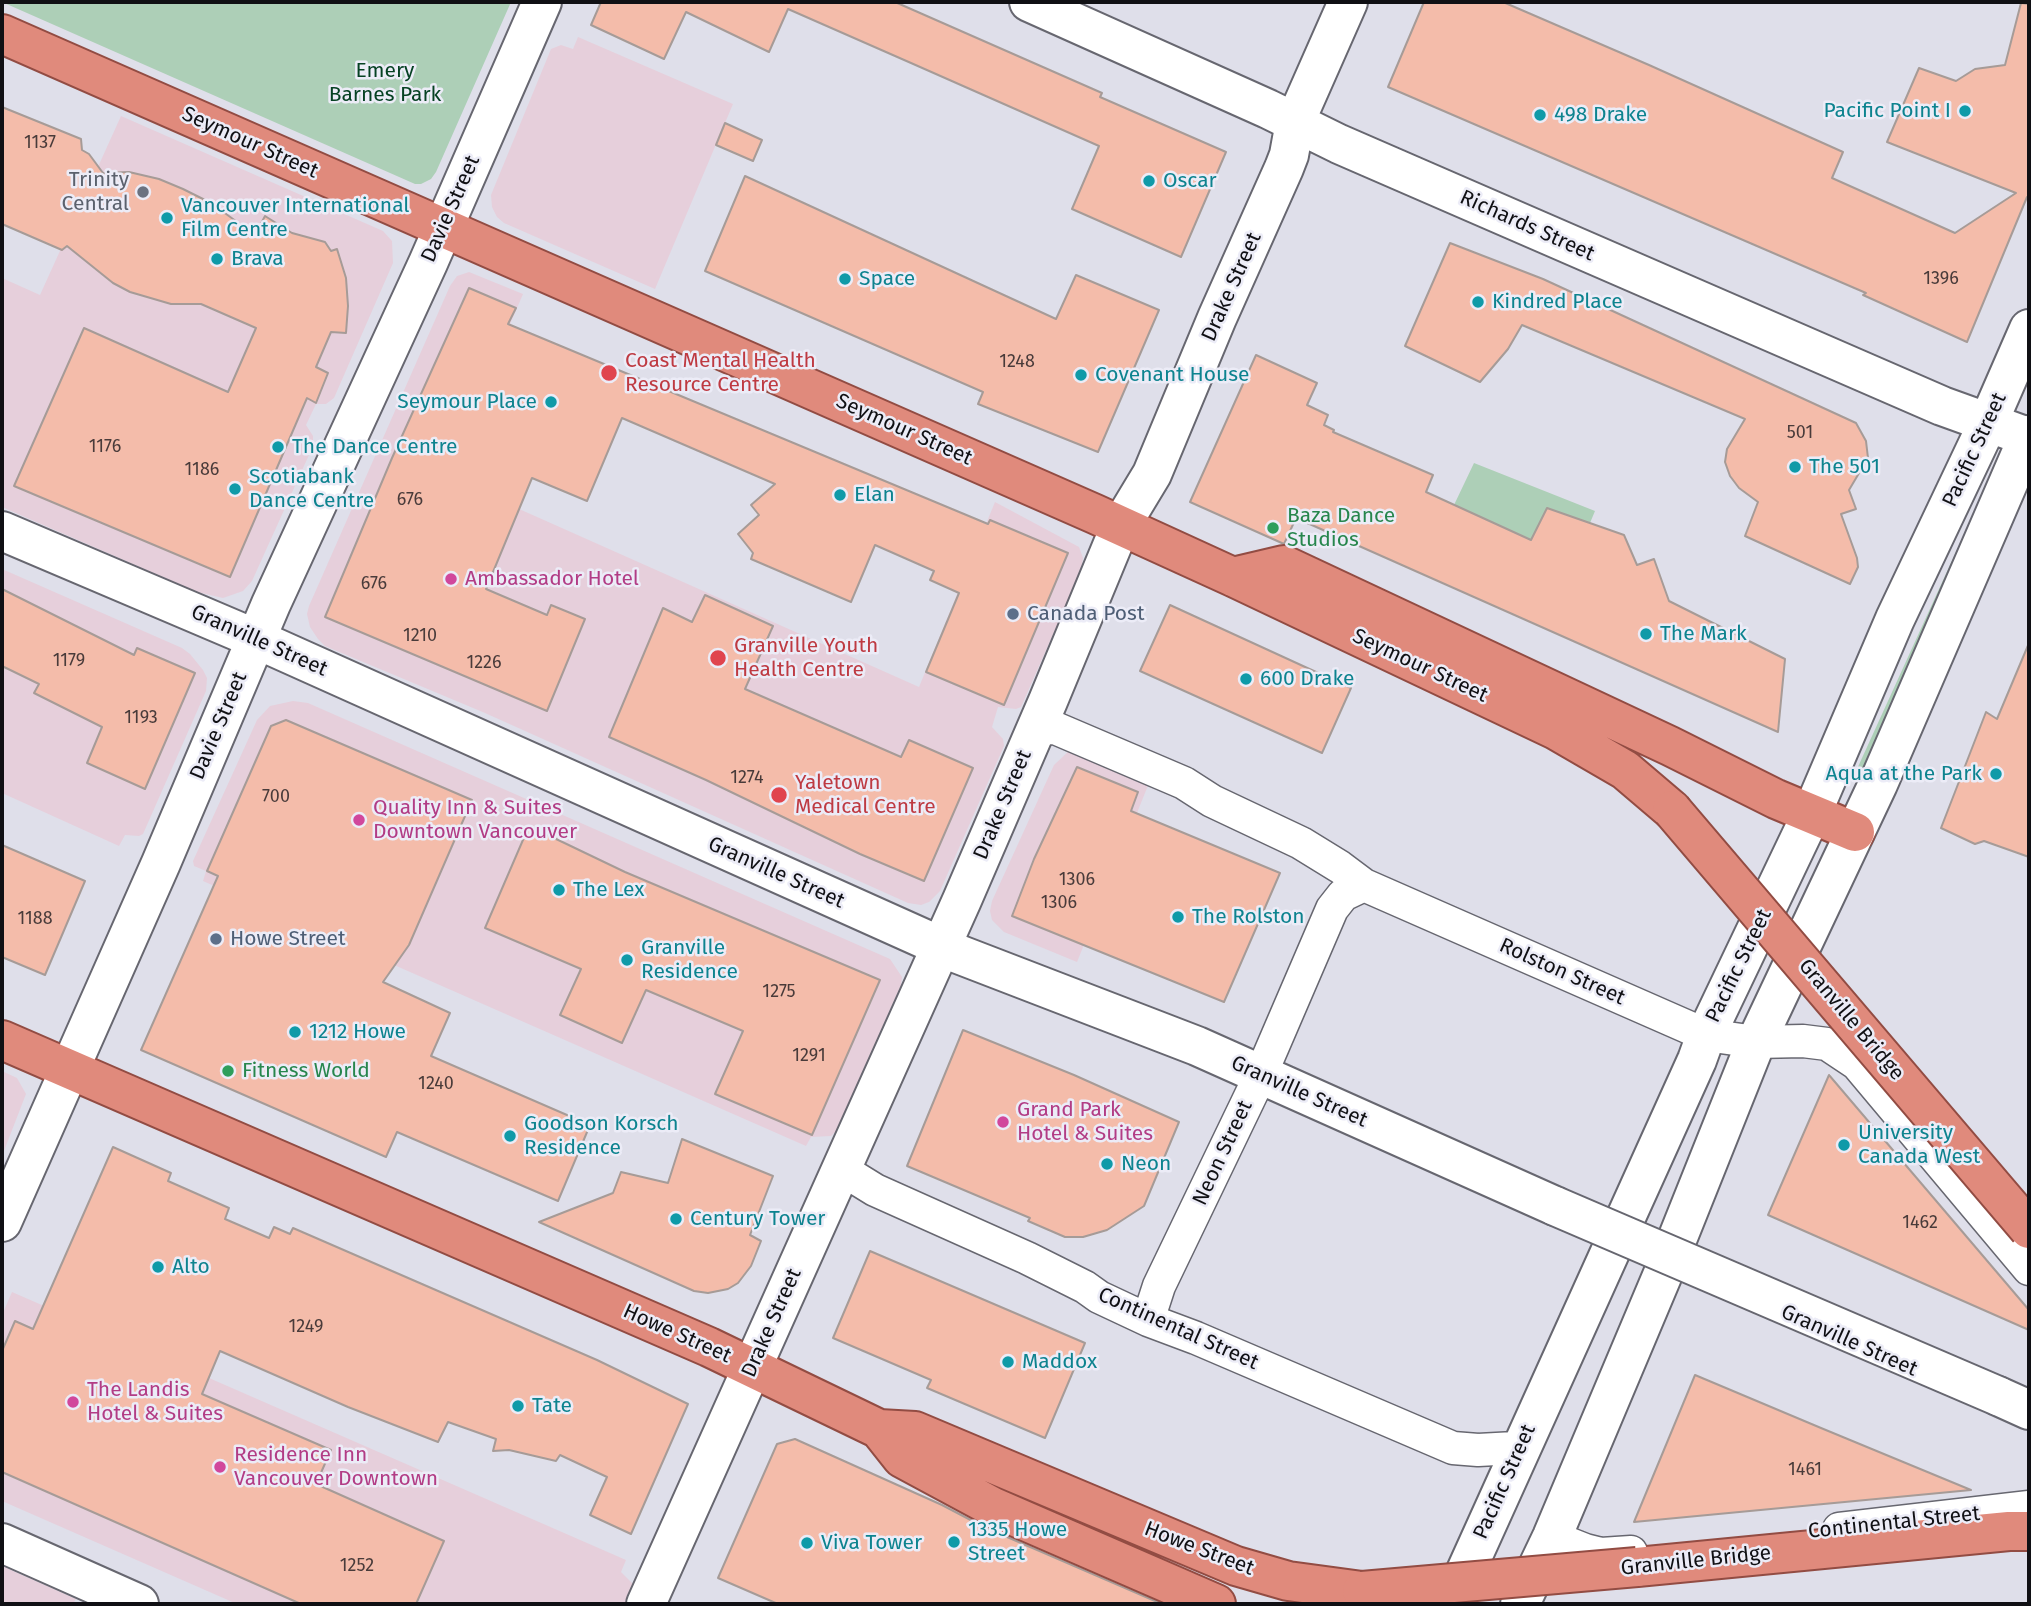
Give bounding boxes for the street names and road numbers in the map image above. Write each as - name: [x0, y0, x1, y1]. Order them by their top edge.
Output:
- street label: Seymour Street: [178, 102, 322, 184]
- street label: Davie Street: [416, 152, 486, 266]
- street label: Richards Street: [1456, 185, 1598, 267]
- street label: Drake Street: [1197, 228, 1267, 346]
- street label: Seymour Street: [832, 389, 976, 471]
- street label: Pacific Street: [1938, 389, 2012, 511]
- street label: Granville Street: [187, 600, 331, 682]
- street label: Seymour Street: [1348, 624, 1492, 708]
- street label: Davie Street: [185, 668, 253, 784]
- street label: Drake Street: [969, 746, 1037, 864]
- street label: Granville Street: [704, 832, 848, 914]
- street label: Pacific Street: [1701, 905, 1777, 1027]
- street label: Rolston Street: [1495, 933, 1629, 1011]
- street label: Granville Bridge: [1793, 954, 1909, 1086]
- street label: Granville Street: [1227, 1051, 1371, 1133]
- street label: Neon Street: [1188, 1097, 1258, 1209]
- street label: Drake Street: [737, 1264, 807, 1382]
- street label: Continental Street: [1094, 1282, 1262, 1376]
- street label: Howe Street: [619, 1299, 735, 1369]
- street label: Granville Street: [1777, 1300, 1921, 1382]
- street label: Pacific Street: [1468, 1421, 1542, 1543]
- street label: Continental Street: [1807, 1501, 1981, 1545]
- street label: Howe Street: [1141, 1517, 1257, 1581]
- street label: Granville Bridge: [1620, 1541, 1772, 1581]

